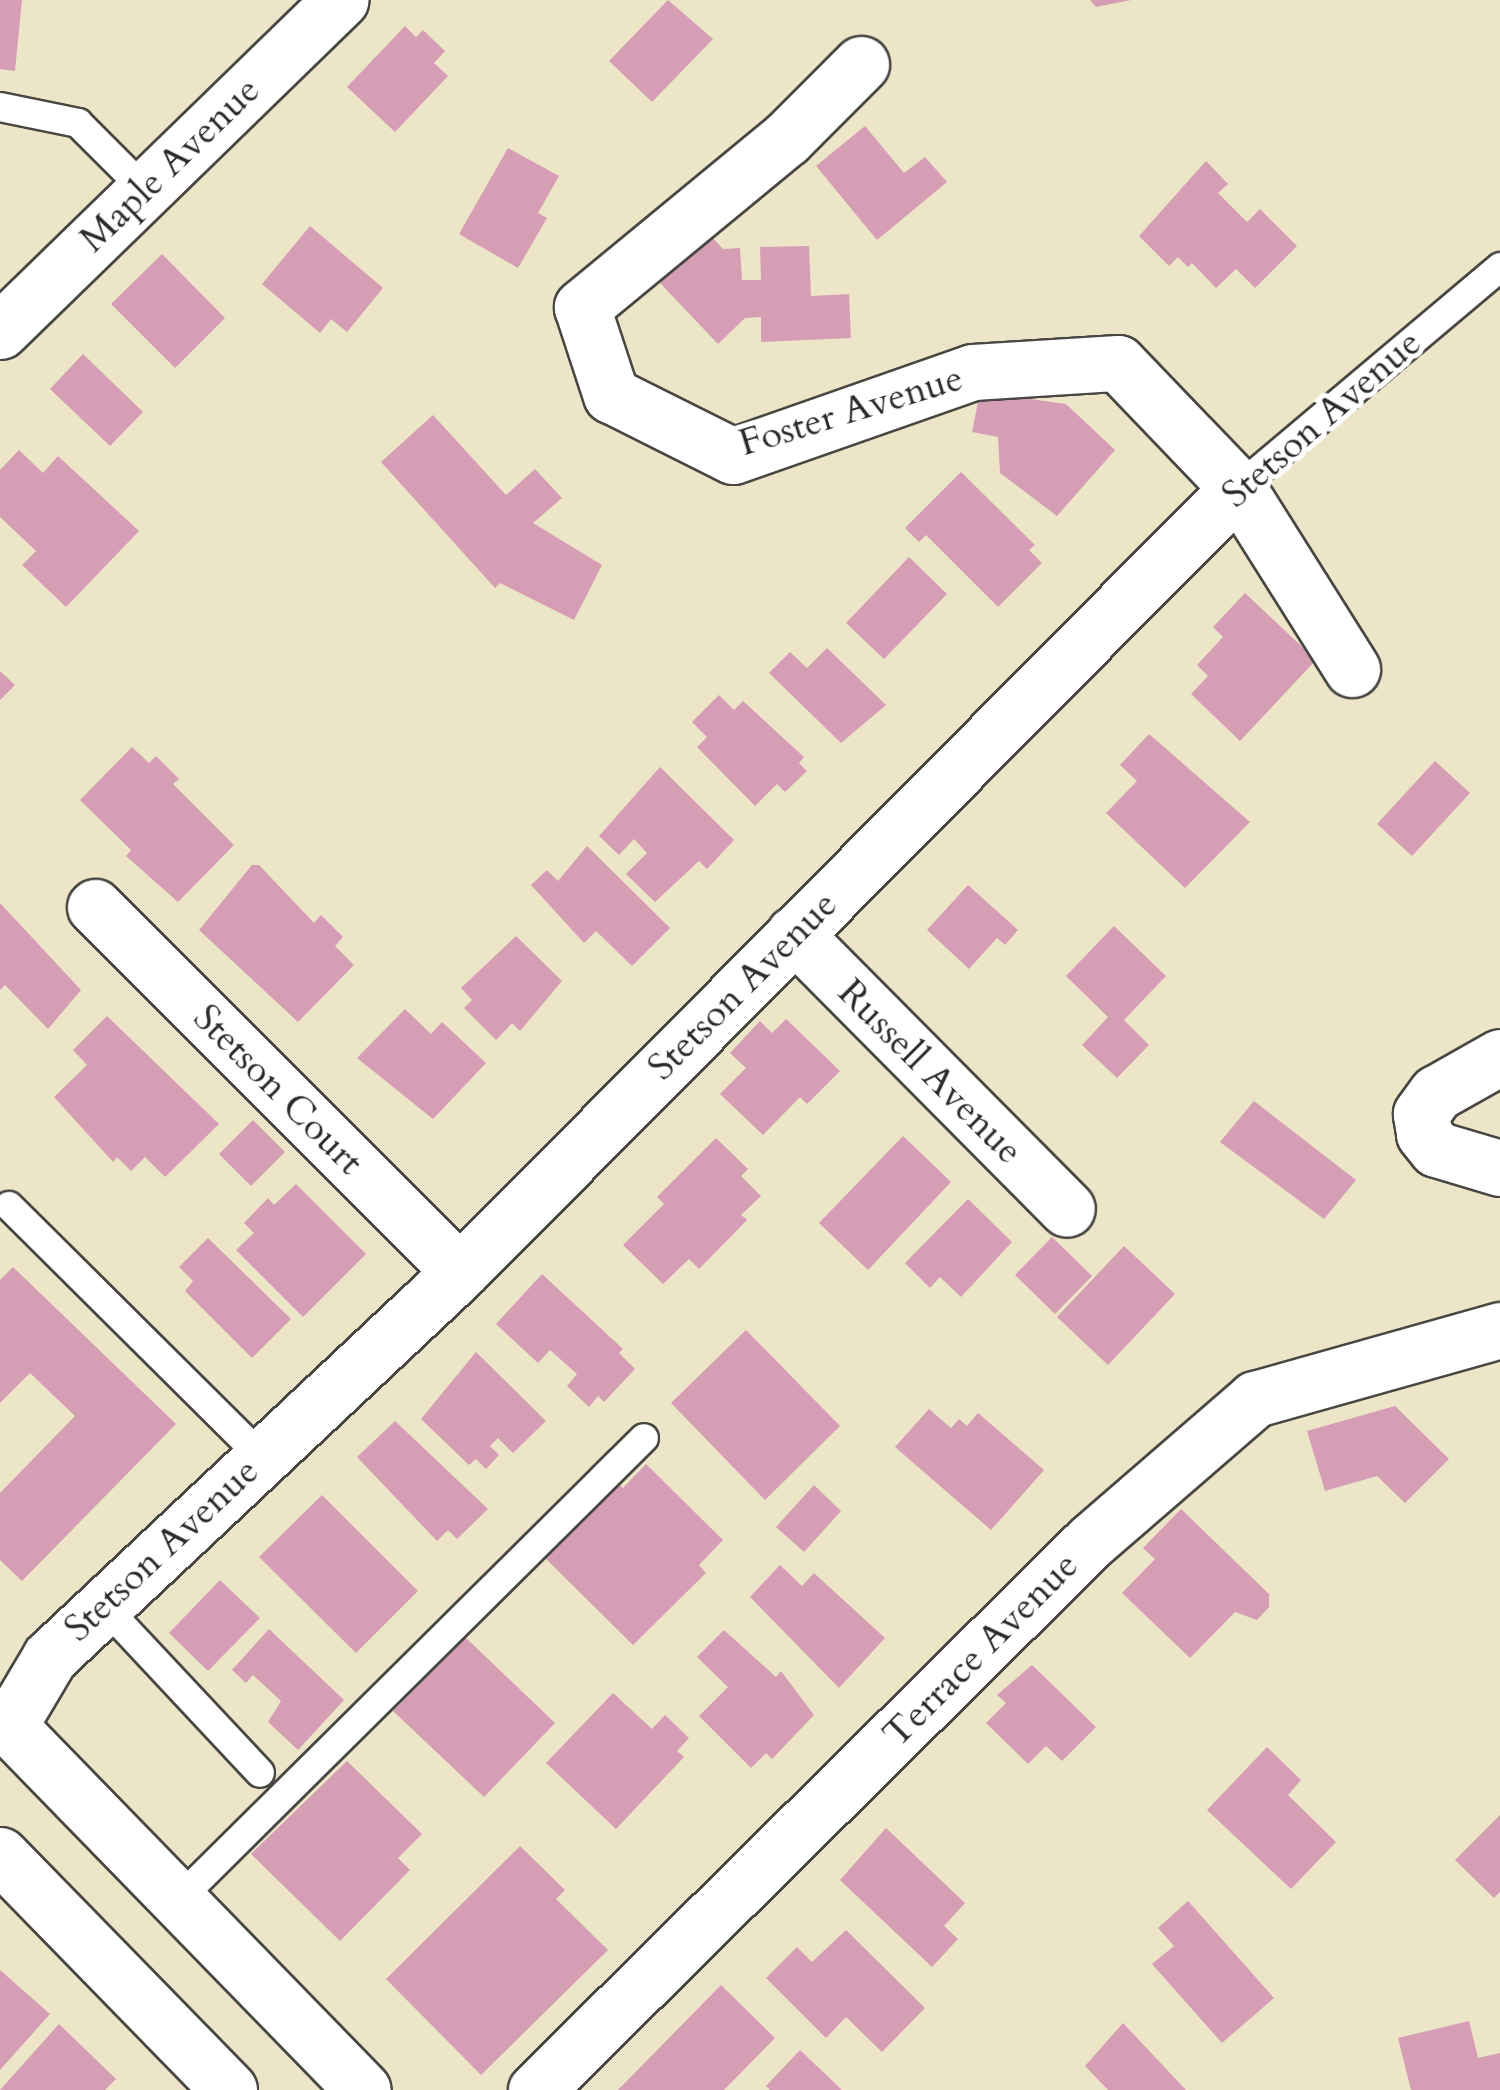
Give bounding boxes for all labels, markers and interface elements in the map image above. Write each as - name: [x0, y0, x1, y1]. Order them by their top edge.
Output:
- street label: Maple Avenue: [70, 68, 270, 262]
- street label: Stetson Avenue: [1213, 320, 1431, 518]
- street label: Foster Avenue: [734, 355, 968, 467]
- street label: Stetson Avenue: [639, 882, 847, 1090]
- street label: Russell Avenue: [828, 970, 1032, 1174]
- street label: Stetson Court: [184, 996, 372, 1184]
- street label: Stetson Avenue: [56, 1449, 268, 1651]
- street label: Terrace Avenue: [874, 1543, 1088, 1757]

